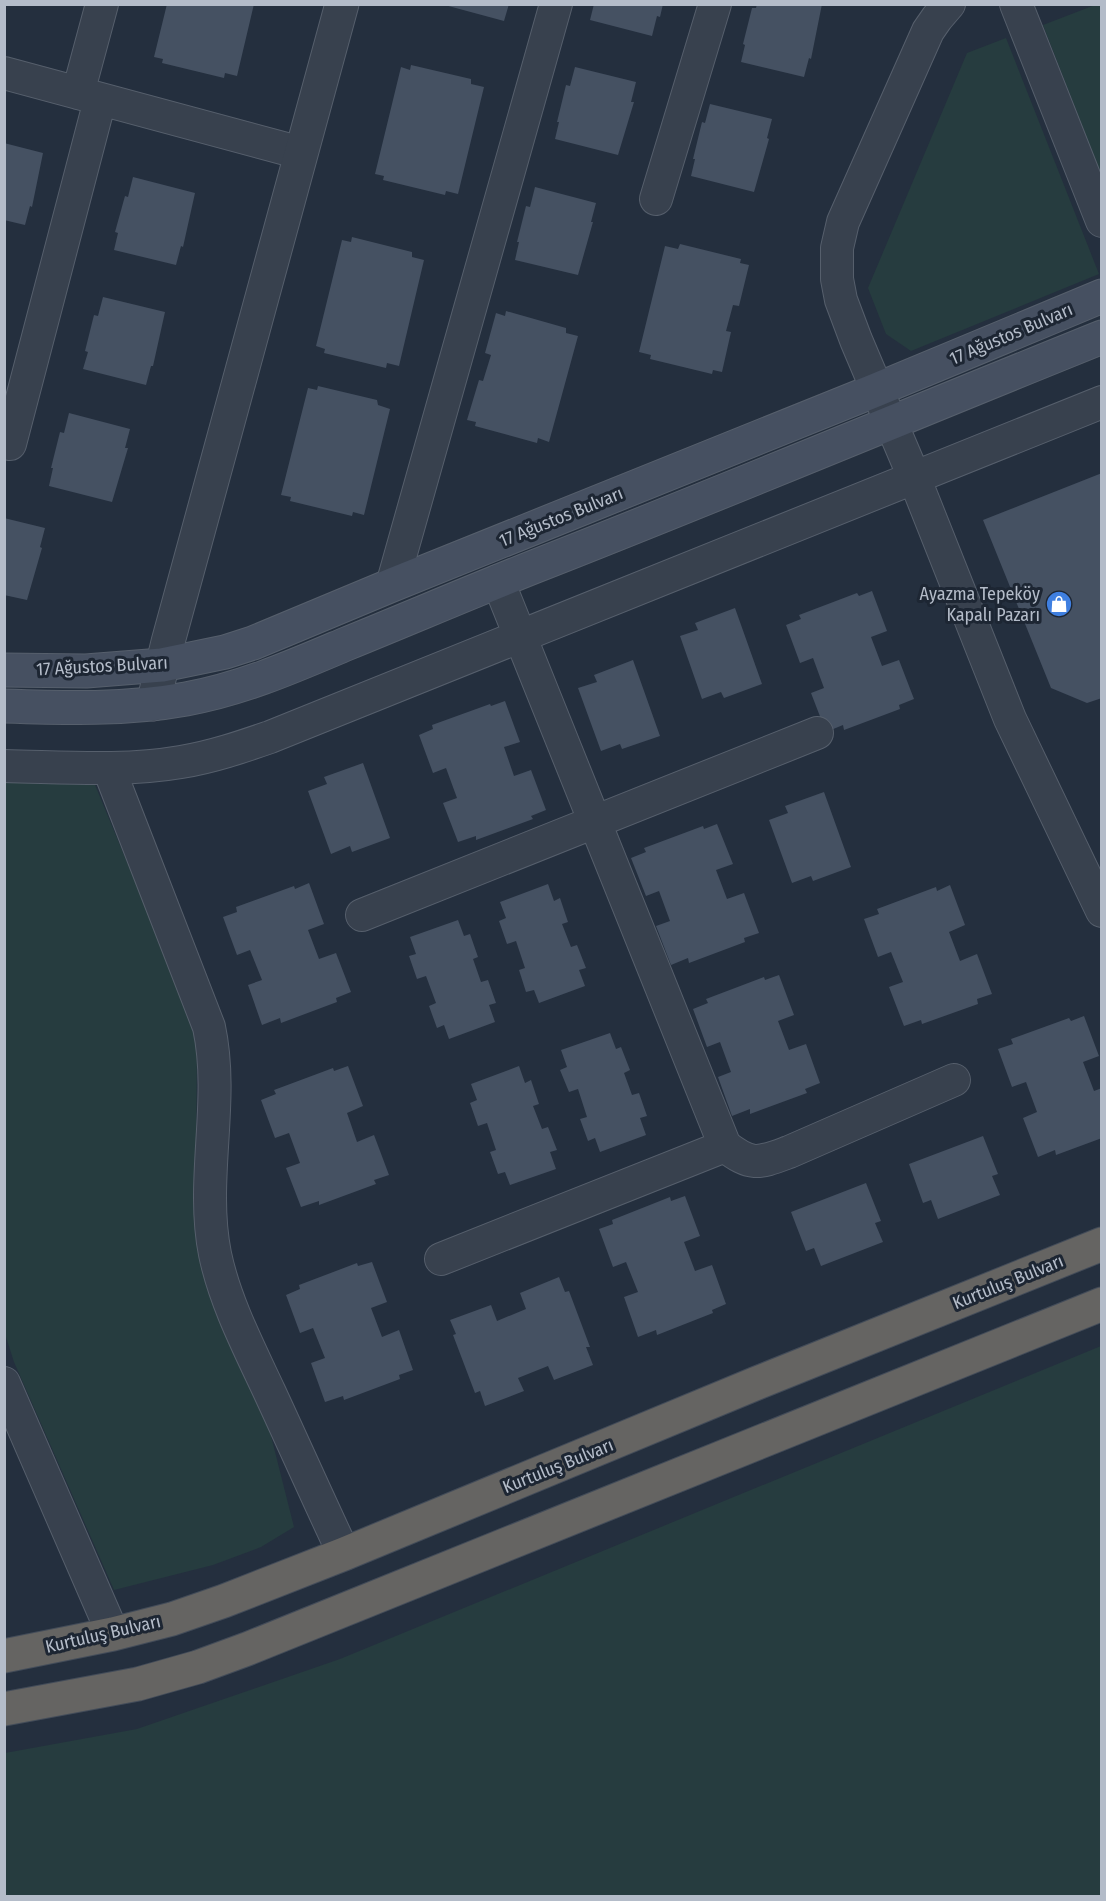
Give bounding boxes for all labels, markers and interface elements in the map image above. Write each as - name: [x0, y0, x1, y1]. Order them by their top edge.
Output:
- street label: 17 Ağustos Bulvarı: [946, 298, 1076, 370]
- street label: 17 Ağustos Bulvarı: [496, 482, 626, 552]
- place label: Ayazma Tepeköy Kapalı Pazarı: [920, 583, 1040, 626]
- shop icon: Ayazma Tepeköy Kapalı Pazarı: [1044, 589, 1074, 619]
- street label: 17 Ağustos Bulvarı: [36, 652, 168, 680]
- street label: Kurtuluş Bulvarı: [949, 1250, 1067, 1314]
- street label: Kurtuluş Bulvarı: [499, 1434, 617, 1498]
- street label: Kurtuluş Bulvarı: [43, 1610, 163, 1658]

